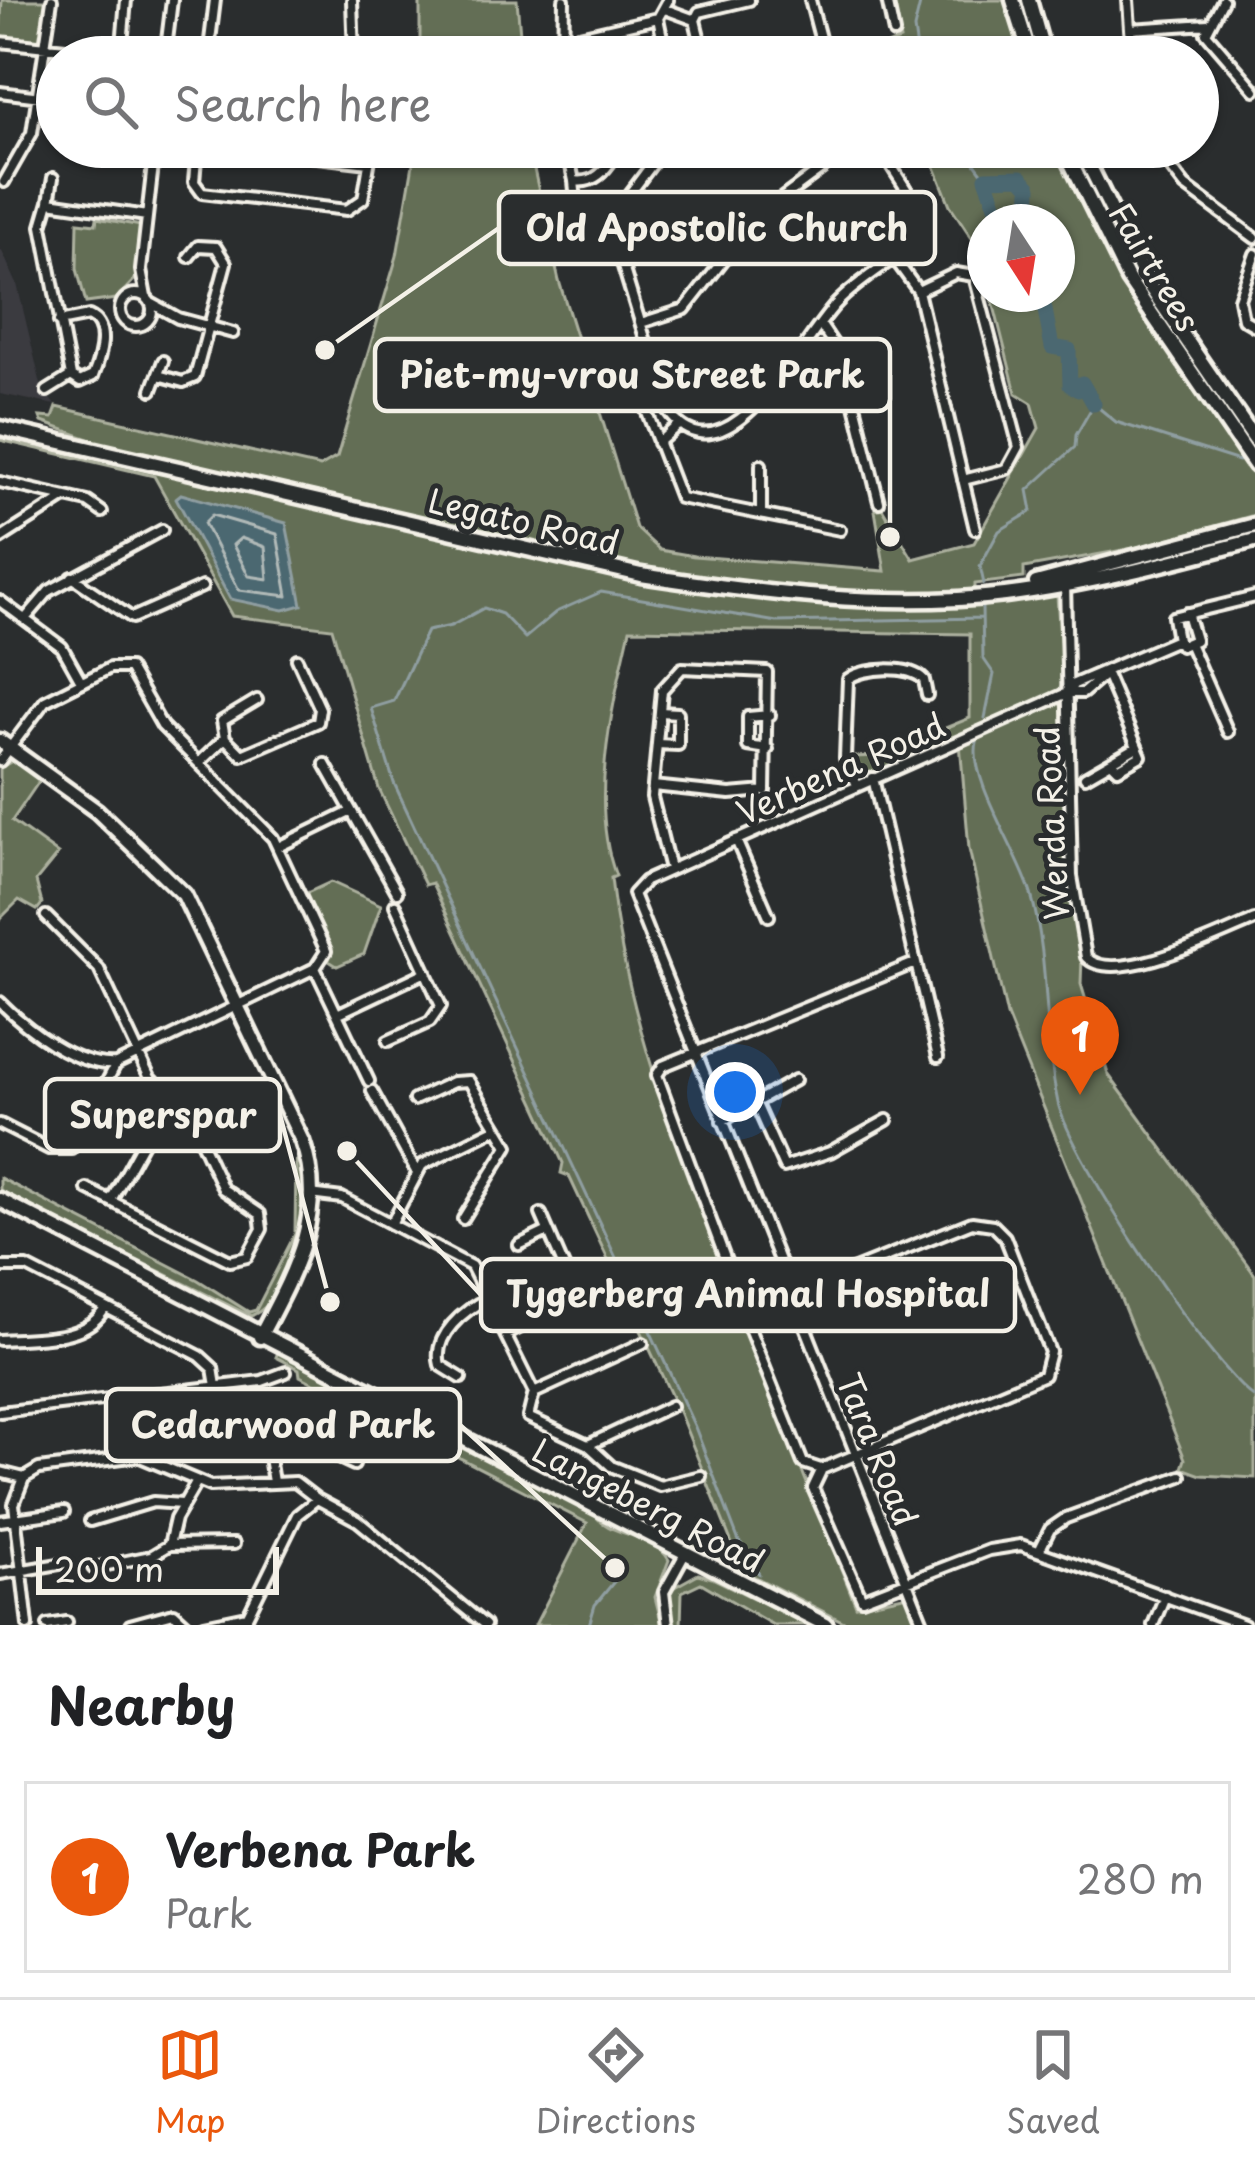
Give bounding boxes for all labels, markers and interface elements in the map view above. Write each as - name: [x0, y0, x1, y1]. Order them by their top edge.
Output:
- search box: [36, 36, 1219, 168]
- text: Search here: [174, 68, 431, 136]
- icon: search: [78, 69, 144, 135]
- callout: Old Apostolic Church: [499, 192, 935, 264]
- street label: Fairtrees: [1098, 192, 1214, 340]
- text: Old Apostolic Church: [525, 199, 909, 253]
- north arrow: [967, 204, 1075, 312]
- callout: Piet-my-vrou Street Park: [375, 339, 890, 411]
- text: Piet-my-vrou Street Park: [399, 346, 865, 400]
- street label: Legato Road: [424, 474, 624, 566]
- street label: Verbena Road: [728, 699, 952, 835]
- street label: Werda Road: [1020, 725, 1080, 921]
- pin: 1: [1041, 996, 1119, 1095]
- your location: [705, 1062, 765, 1122]
- callout: Superspar: [45, 1079, 280, 1151]
- text: Superspar: [69, 1086, 257, 1140]
- callout: Tygerberg Animal Hospital: [481, 1259, 1015, 1331]
- text: Tygerberg Animal Hospital: [506, 1265, 990, 1319]
- street label: Tara Road: [826, 1365, 932, 1533]
- callout: Cedarwood Park: [106, 1389, 460, 1461]
- text: Cedarwood Park: [131, 1396, 435, 1450]
- street label: Langeberg Road: [524, 1424, 774, 1584]
- scale bar: [36, 1541, 279, 1594]
- text: 200 m: [54, 1543, 164, 1593]
- text: Nearby: [48, 1665, 235, 1742]
- text: Verbena Park: [165, 1814, 475, 1882]
- text: 1: [81, 1848, 99, 1907]
- text: 280 m: [1077, 1848, 1204, 1907]
- text: Park: [165, 1882, 252, 1941]
- tab: Map: [155, 2022, 226, 2144]
- tab: Directions: [536, 2022, 696, 2144]
- tab: Saved: [1006, 2022, 1100, 2144]

